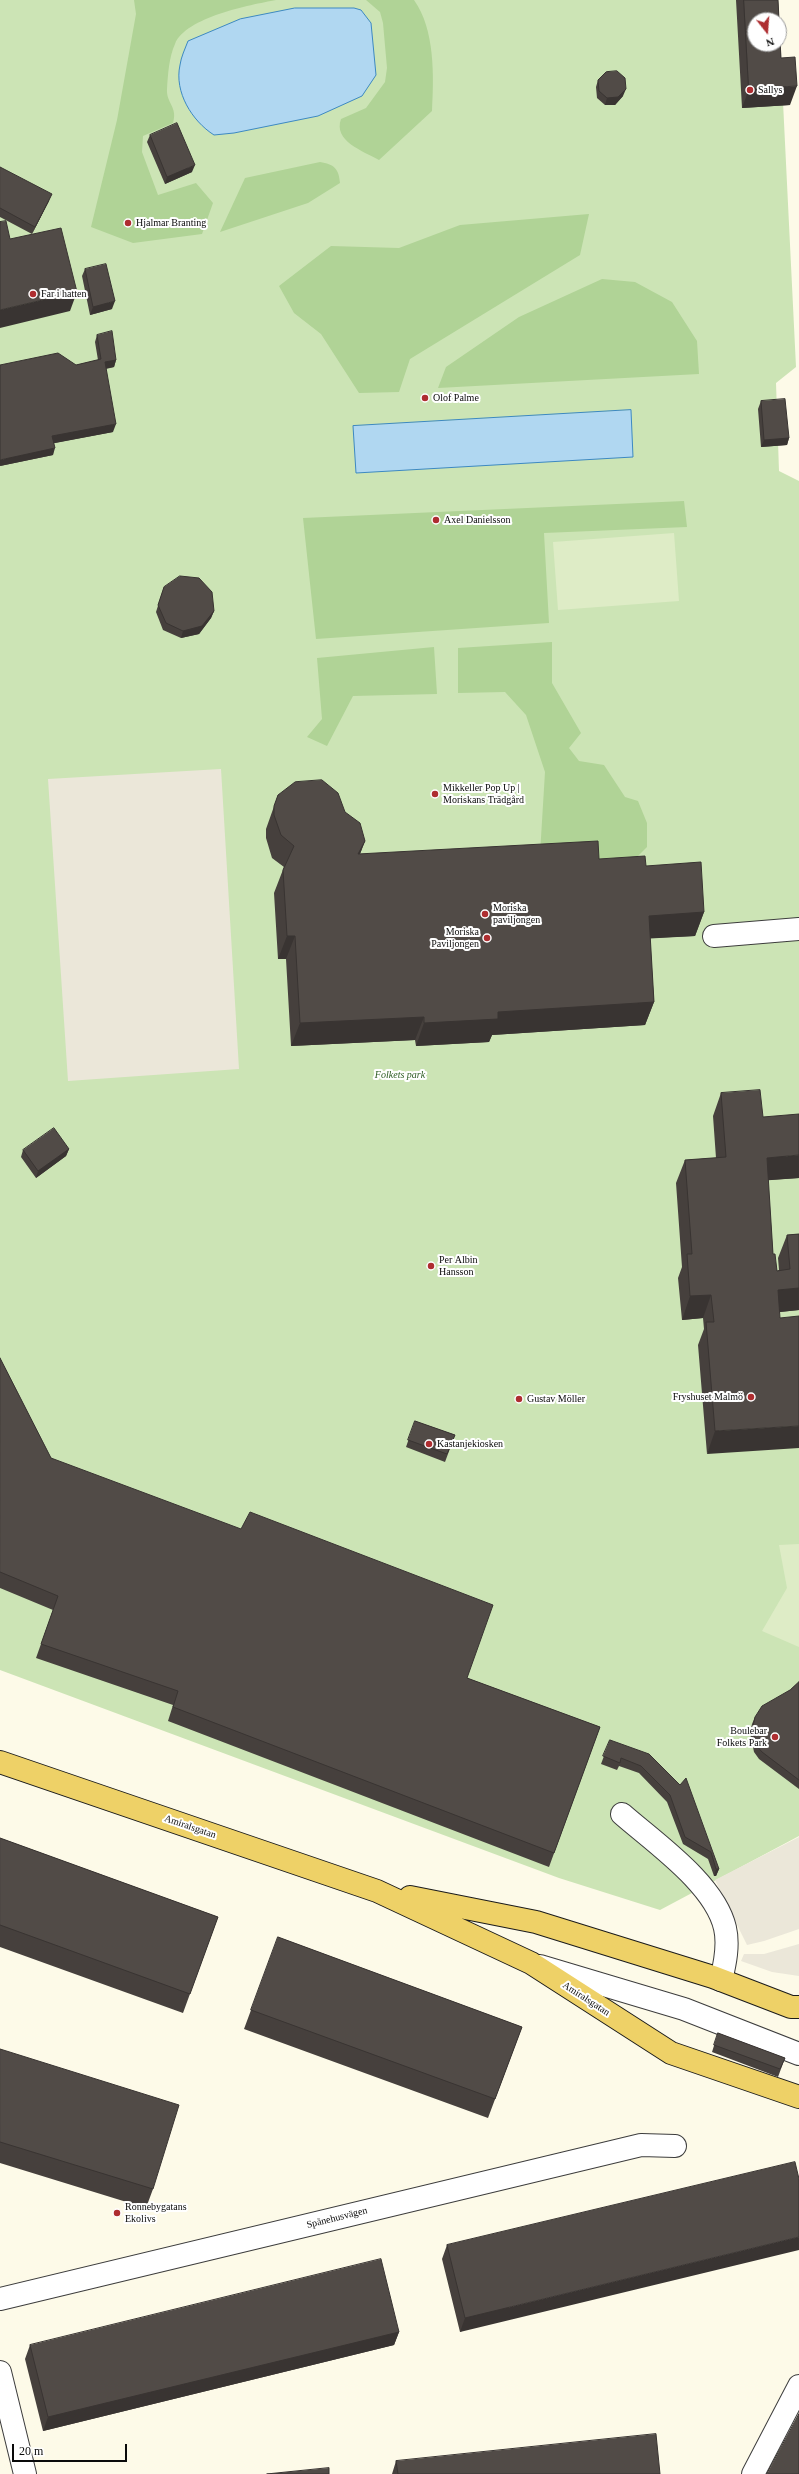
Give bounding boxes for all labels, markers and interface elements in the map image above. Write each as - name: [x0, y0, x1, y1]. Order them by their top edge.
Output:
- north arrow: [747, 12, 787, 52]
- text: N: [765, 36, 776, 49]
- place label: Sallys: [758, 84, 782, 96]
- marker: Sallys: [745, 85, 755, 95]
- place label: Hjalmar Branting: [136, 217, 206, 229]
- marker: Hjalmar Branting: [123, 218, 133, 228]
- place label: Far i hatten: [41, 288, 87, 300]
- marker: Far i hatten: [28, 289, 38, 299]
- place label: Olof Palme: [433, 392, 479, 404]
- marker: Olof Palme: [420, 393, 430, 403]
- place label: Axel Danielsson: [444, 514, 510, 526]
- marker: Axel Danielsson: [431, 515, 441, 525]
- place label: Mikkeller Pop Up | Moriskans Trädgård: [443, 782, 524, 806]
- marker: Mikkeller Pop Up | Moriskans Trädgård: [430, 789, 440, 799]
- place label: Moriska paviljongen: [493, 902, 540, 926]
- marker: Moriska paviljongen: [480, 909, 490, 919]
- place label: Moriska Paviljongen: [431, 926, 479, 950]
- marker: Moriska Paviljongen: [482, 933, 492, 943]
- park label: Folkets park: [375, 1069, 425, 1081]
- place label: Per Albin Hansson: [439, 1254, 478, 1278]
- marker: Per Albin Hansson: [426, 1261, 436, 1271]
- place label: Fryshuset Malmö: [673, 1391, 743, 1403]
- marker: Fryshuset Malmö: [746, 1392, 756, 1402]
- place label: Gustav Möller: [527, 1393, 585, 1405]
- marker: Gustav Möller: [514, 1394, 524, 1404]
- place label: Kastanjekiosken: [437, 1438, 503, 1450]
- marker: Kastanjekiosken: [424, 1439, 434, 1449]
- place label: Boulebar Folkets Park: [717, 1725, 767, 1748]
- marker: Boulebar Folkets Park: [770, 1732, 780, 1742]
- street label: Amiralsgatan: [163, 1813, 217, 1841]
- street label: Amiralsgatan: [560, 1979, 612, 2019]
- place label: Ronnebygatans Ekolivs: [125, 2201, 187, 2224]
- street label: Spånehusvägen: [305, 2205, 369, 2231]
- marker: Ronnebygatans Ekolivs: [112, 2208, 122, 2218]
- scale bar: [14, 2436, 129, 2462]
- text: 20 m: [19, 2444, 43, 2458]

